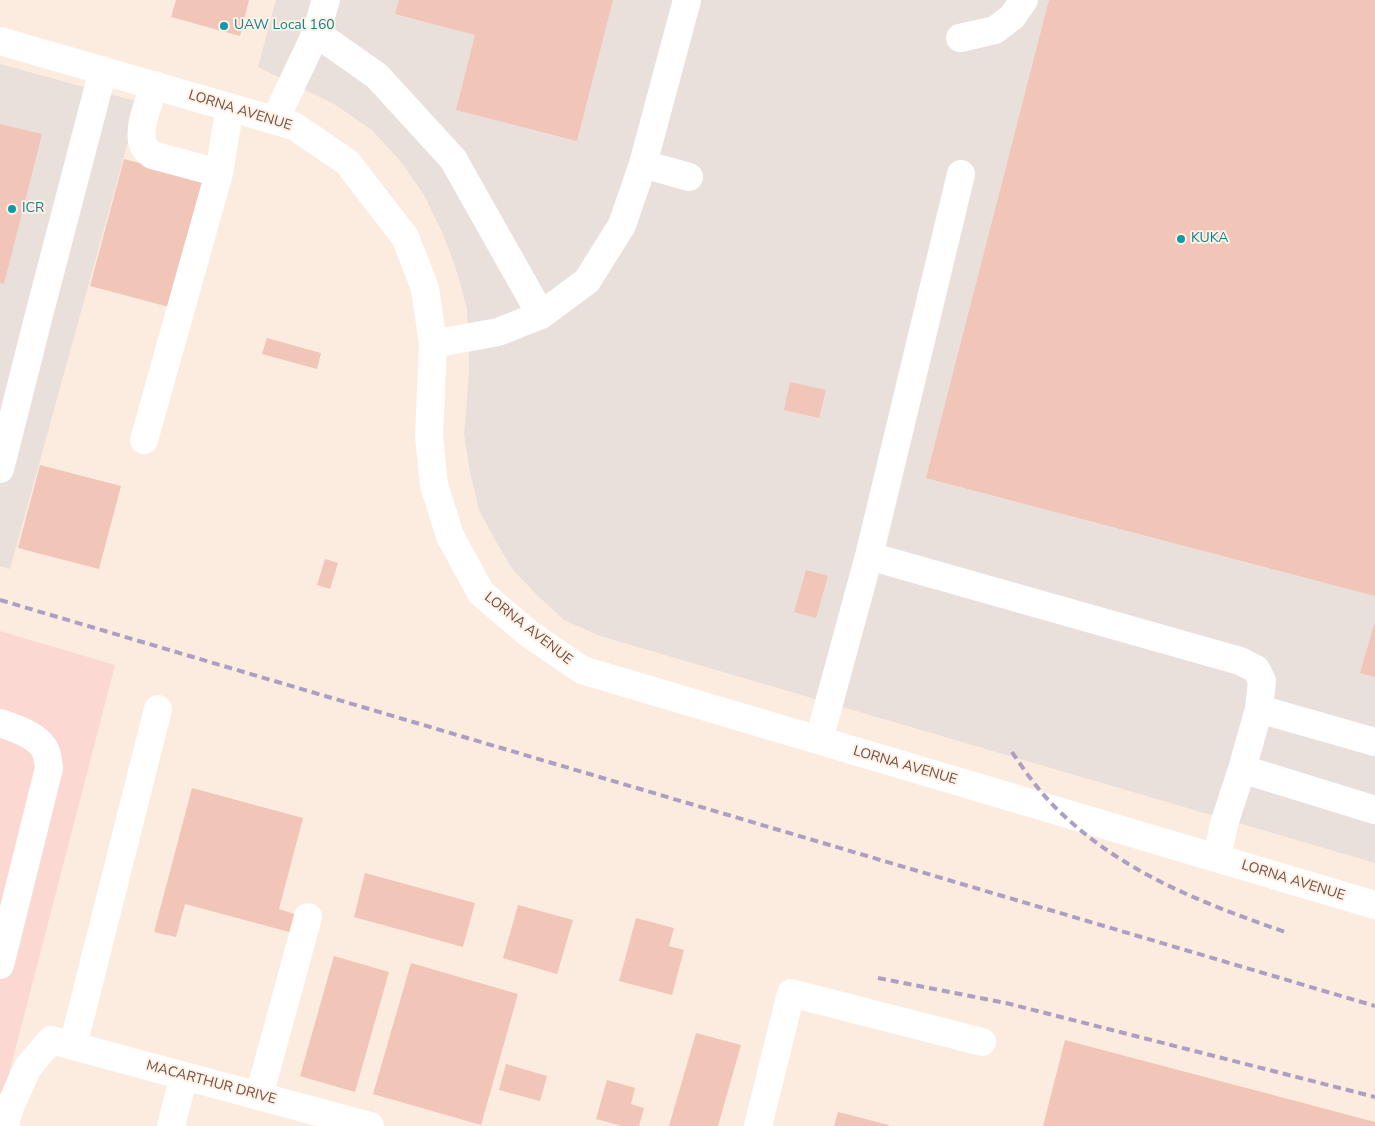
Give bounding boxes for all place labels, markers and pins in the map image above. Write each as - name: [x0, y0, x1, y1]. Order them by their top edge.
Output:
- place label: UAW Local 160: [234, 18, 335, 34]
- marker: UAW Local 160: [218, 20, 230, 32]
- place label: ICR: [22, 201, 44, 217]
- marker: ICR: [6, 203, 18, 215]
- place label: KUKA: [1191, 231, 1228, 247]
- marker: KUKA: [1175, 233, 1187, 245]

